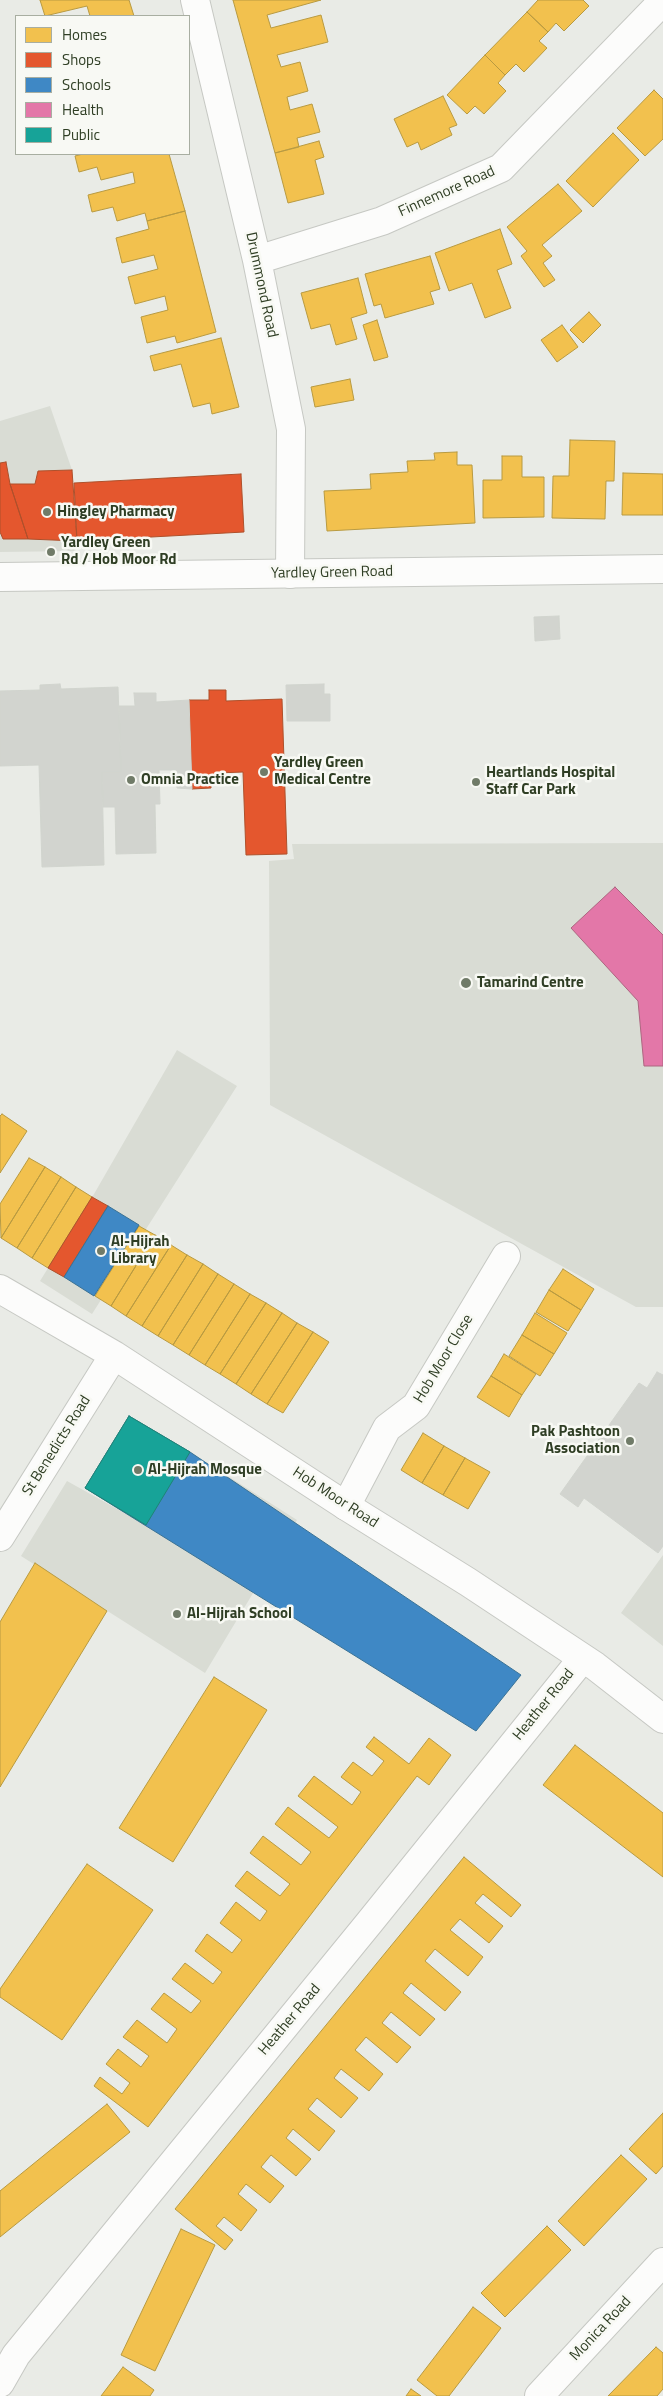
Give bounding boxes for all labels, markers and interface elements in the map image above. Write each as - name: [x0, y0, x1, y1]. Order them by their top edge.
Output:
- legend: [15, 15, 190, 155]
- text: Homes: [62, 23, 107, 46]
- text: Shops: [62, 48, 101, 71]
- text: Schools: [62, 73, 111, 96]
- text: Health: [62, 98, 104, 121]
- text: Public: [62, 123, 100, 146]
- street label: Finnemore Road: [396, 163, 498, 221]
- street label: Drummond Road: [241, 231, 281, 339]
- place label: Hingley Pharmacy: [57, 503, 175, 521]
- marker: Hingley Pharmacy: [41, 506, 53, 518]
- place label: Yardley Green Rd / Hob Moor Rd: [61, 534, 177, 569]
- marker: Yardley Green Rd / Hob Moor Rd: [45, 546, 57, 558]
- street label: Yardley Green Road: [271, 563, 393, 583]
- place label: Yardley Green Medical Centre: [274, 754, 371, 789]
- place label: Heartlands Hospital Staff Car Park: [486, 764, 615, 799]
- marker: Yardley Green Medical Centre: [258, 766, 270, 778]
- place label: Omnia Practice: [141, 771, 239, 789]
- marker: Omnia Practice: [125, 774, 137, 786]
- marker: Heartlands Hospital Staff Car Park: [470, 776, 482, 788]
- place label: Tamarind Centre: [477, 974, 584, 992]
- marker: Tamarind Centre: [459, 976, 473, 990]
- place label: Al-Hijrah Library: [111, 1233, 170, 1268]
- marker: Al-Hijrah Library: [95, 1245, 107, 1257]
- street label: Hob Moor Close: [411, 1311, 477, 1407]
- street label: St Benedicts Road: [19, 1393, 95, 1499]
- place label: Pak Pashtoon Association: [531, 1423, 620, 1458]
- marker: Pak Pashtoon Association: [624, 1435, 636, 1447]
- place label: Al-Hijrah Mosque: [148, 1461, 262, 1479]
- marker: Al-Hijrah Mosque: [132, 1464, 144, 1476]
- street label: Hob Moor Road: [289, 1464, 381, 1532]
- place label: Al-Hijrah School: [187, 1605, 292, 1623]
- marker: Al-Hijrah School: [171, 1608, 183, 1620]
- street label: Heather Road: [510, 1666, 578, 1744]
- street label: Heather Road: [255, 1981, 325, 2059]
- street label: Monica Road: [567, 2293, 635, 2365]

